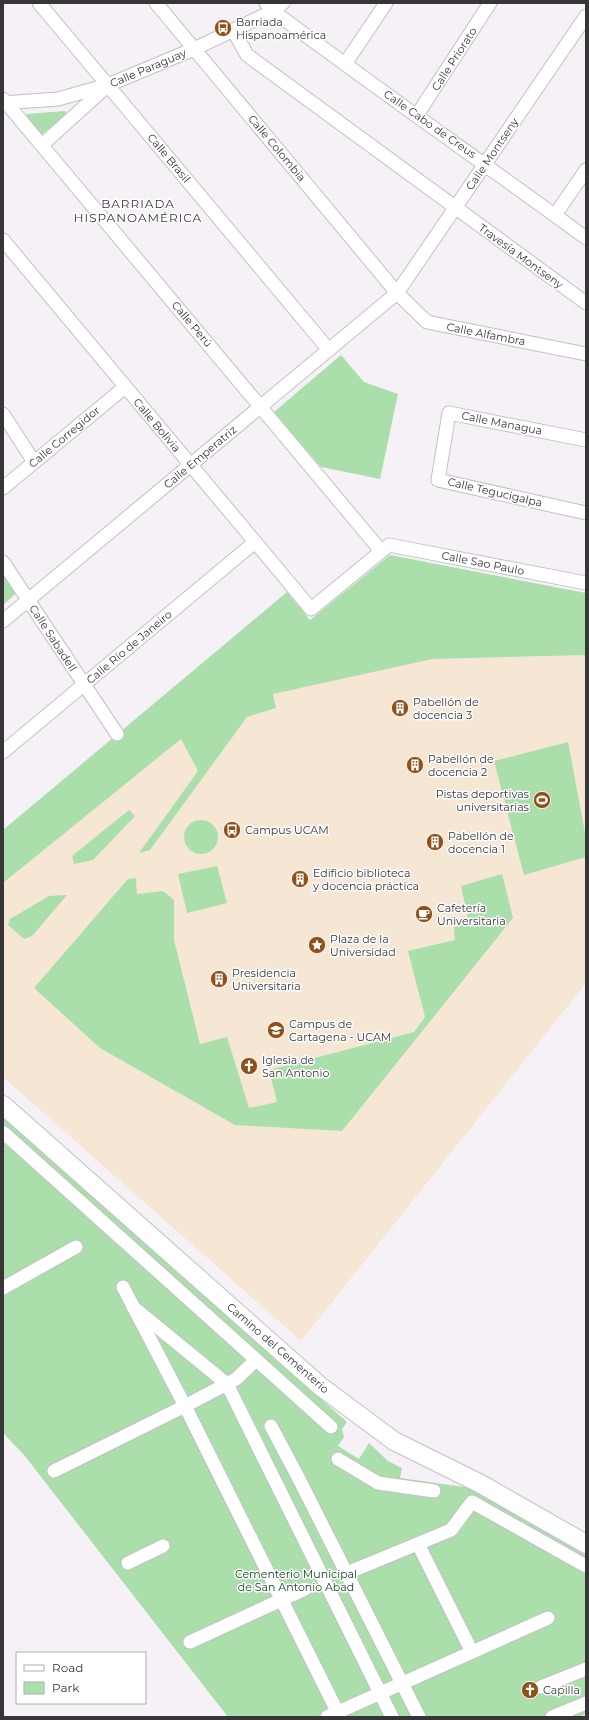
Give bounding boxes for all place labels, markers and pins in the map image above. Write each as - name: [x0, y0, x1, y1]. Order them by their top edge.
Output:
- place label: Barriada Hispanoamérica: [236, 15, 326, 42]
- bus stop icon: Barriada Hispanoamérica: [213, 18, 233, 38]
- place label: Pabellón de docencia 3: [413, 695, 479, 722]
- building icon: Pabellón de docencia 3: [390, 698, 410, 718]
- place label: Pabellón de docencia 2: [428, 752, 494, 779]
- building icon: Pabellón de docencia 2: [405, 755, 425, 775]
- place label: Pistas deportivas universitarias: [436, 787, 530, 814]
- sports icon: Pistas deportivas universitarias: [532, 790, 552, 810]
- bus stop icon: Campus UCAM: [222, 820, 242, 840]
- place label: Campus UCAM: [245, 823, 329, 837]
- place label: Pabellón de docencia 1: [448, 829, 514, 856]
- building icon: Pabellón de docencia 1: [425, 832, 445, 852]
- place label: Edificio biblioteca y docencia práctica: [312, 866, 419, 893]
- building icon: Edificio biblioteca y docencia práctica: [290, 869, 310, 889]
- place label: Cafetería Universitaria: [437, 901, 506, 928]
- cafe icon: Cafetería Universitaria: [414, 904, 434, 924]
- place label: Plaza de la Universidad: [330, 932, 396, 959]
- place icon: Plaza de la Universidad: [307, 935, 327, 955]
- place label: Presidencia Universitaria: [232, 966, 301, 993]
- building icon: Presidencia Universitaria: [209, 969, 229, 989]
- place label: Campus de Cartagena - UCAM: [289, 1017, 391, 1044]
- school or university icon: Campus de Cartagena - UCAM: [266, 1020, 286, 1040]
- place label: Iglesia de San Antonio: [262, 1053, 329, 1080]
- church icon: Iglesia de San Antonio: [239, 1056, 259, 1076]
- church icon: Capilla: [520, 1680, 540, 1700]
- place label: Capilla: [543, 1683, 580, 1697]

